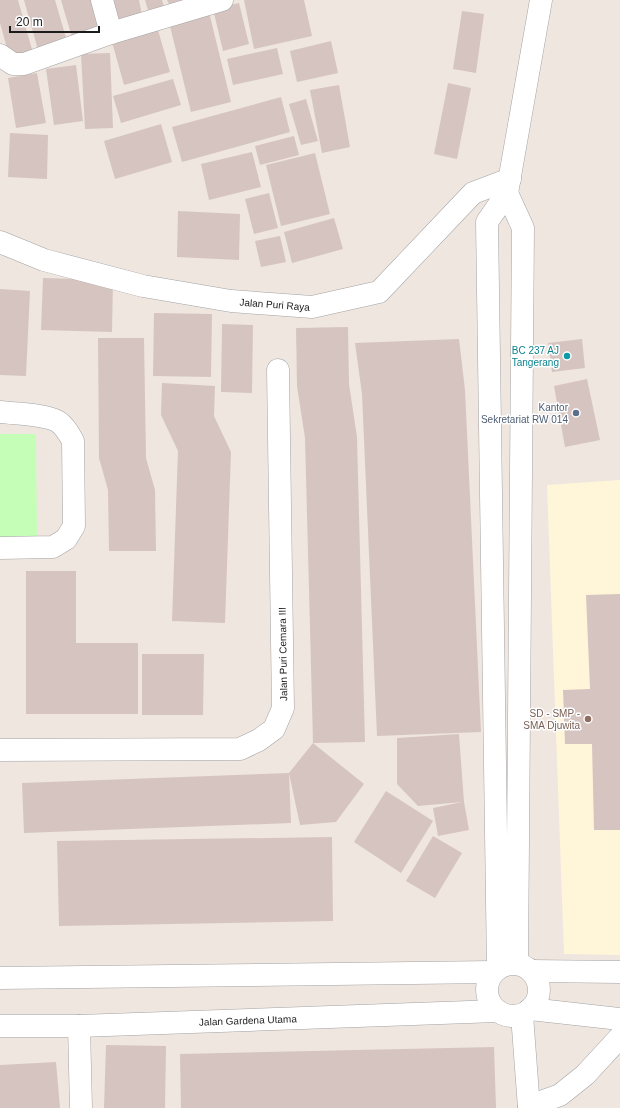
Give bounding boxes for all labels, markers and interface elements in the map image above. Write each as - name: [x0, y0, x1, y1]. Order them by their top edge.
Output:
- scale bar: [10, 8, 99, 34]
- text: 20 m: [16, 15, 43, 29]
- street label: Jalan Puri Raya: [239, 296, 311, 312]
- place label: BC 237 AJ Tangerang: [512, 345, 559, 368]
- marker: BC 237 AJ Tangerang: [562, 351, 572, 361]
- place label: Kantor Sekretariat RW 014: [481, 402, 569, 425]
- marker: Kantor Sekretariat RW 014: [571, 408, 581, 418]
- street label: Jalan Puri Cemara III: [277, 607, 289, 701]
- place label: SD - SMP - SMA Djuwita: [523, 708, 580, 731]
- marker: SD - SMP - SMA Djuwita: [583, 714, 593, 724]
- street label: Jalan Gardena Utama: [199, 1013, 297, 1027]

